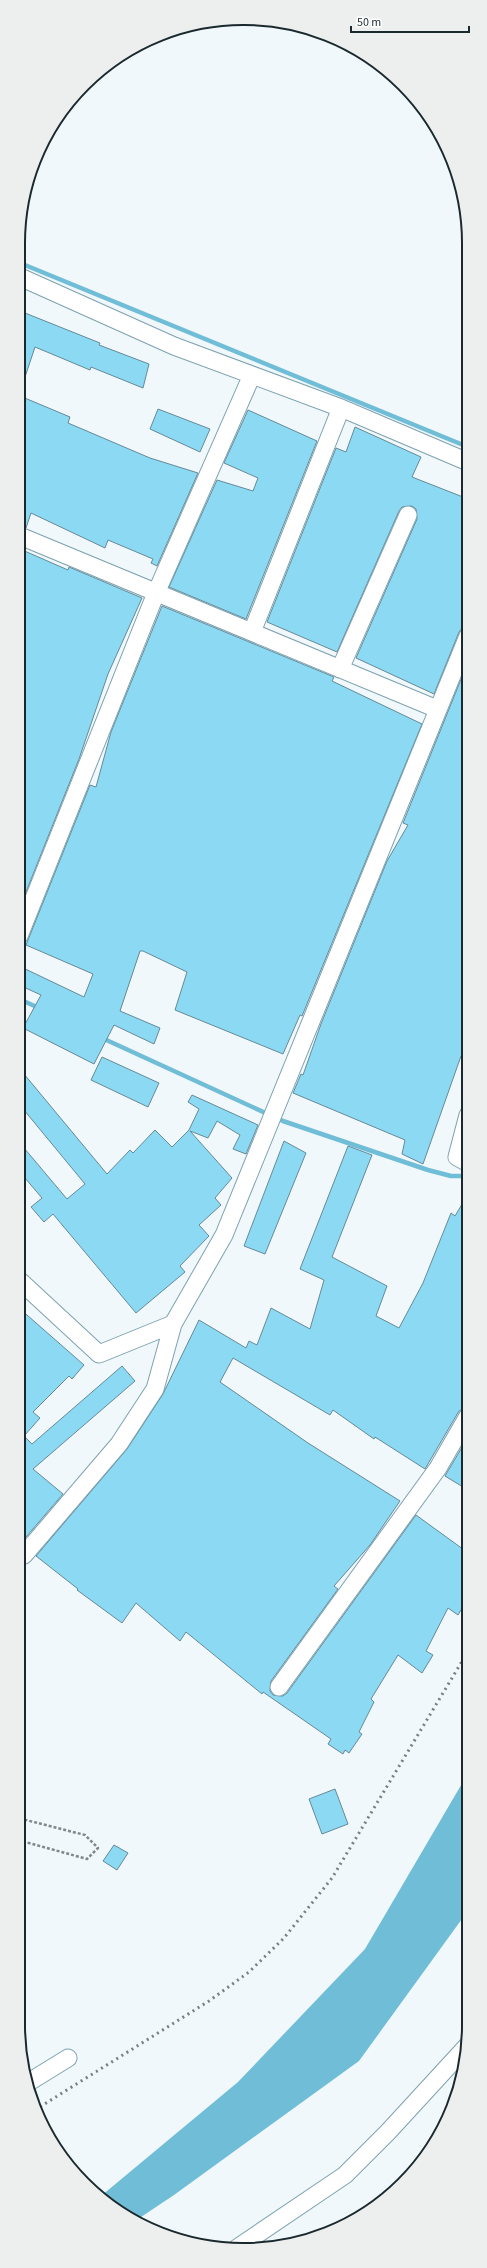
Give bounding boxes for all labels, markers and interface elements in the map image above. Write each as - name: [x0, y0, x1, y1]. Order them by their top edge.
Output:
- scale bar: [351, 8, 469, 34]
- text: 50 m: [357, 14, 381, 31]

